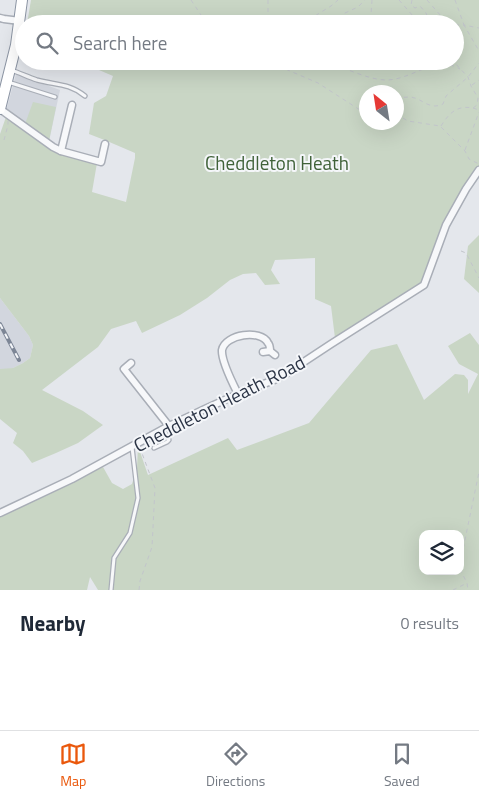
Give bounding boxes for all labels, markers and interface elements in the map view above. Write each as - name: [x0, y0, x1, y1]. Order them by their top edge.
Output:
- search box: [15, 15, 464, 70]
- text: Search here: [73, 28, 167, 57]
- icon: search: [33, 29, 61, 57]
- north arrow: [359, 85, 404, 130]
- park label: Cheddleton Heath: [205, 148, 349, 177]
- street label: Cheddleton Heath Road: [128, 347, 310, 459]
- map controls: [419, 530, 464, 575]
- button: layers: [419, 530, 464, 575]
- text: Nearby: [20, 607, 85, 639]
- text: 0 results: [400, 611, 459, 635]
- tab: Map: [59, 740, 87, 791]
- tab: Directions: [206, 740, 265, 791]
- tab: Saved: [384, 740, 420, 791]

